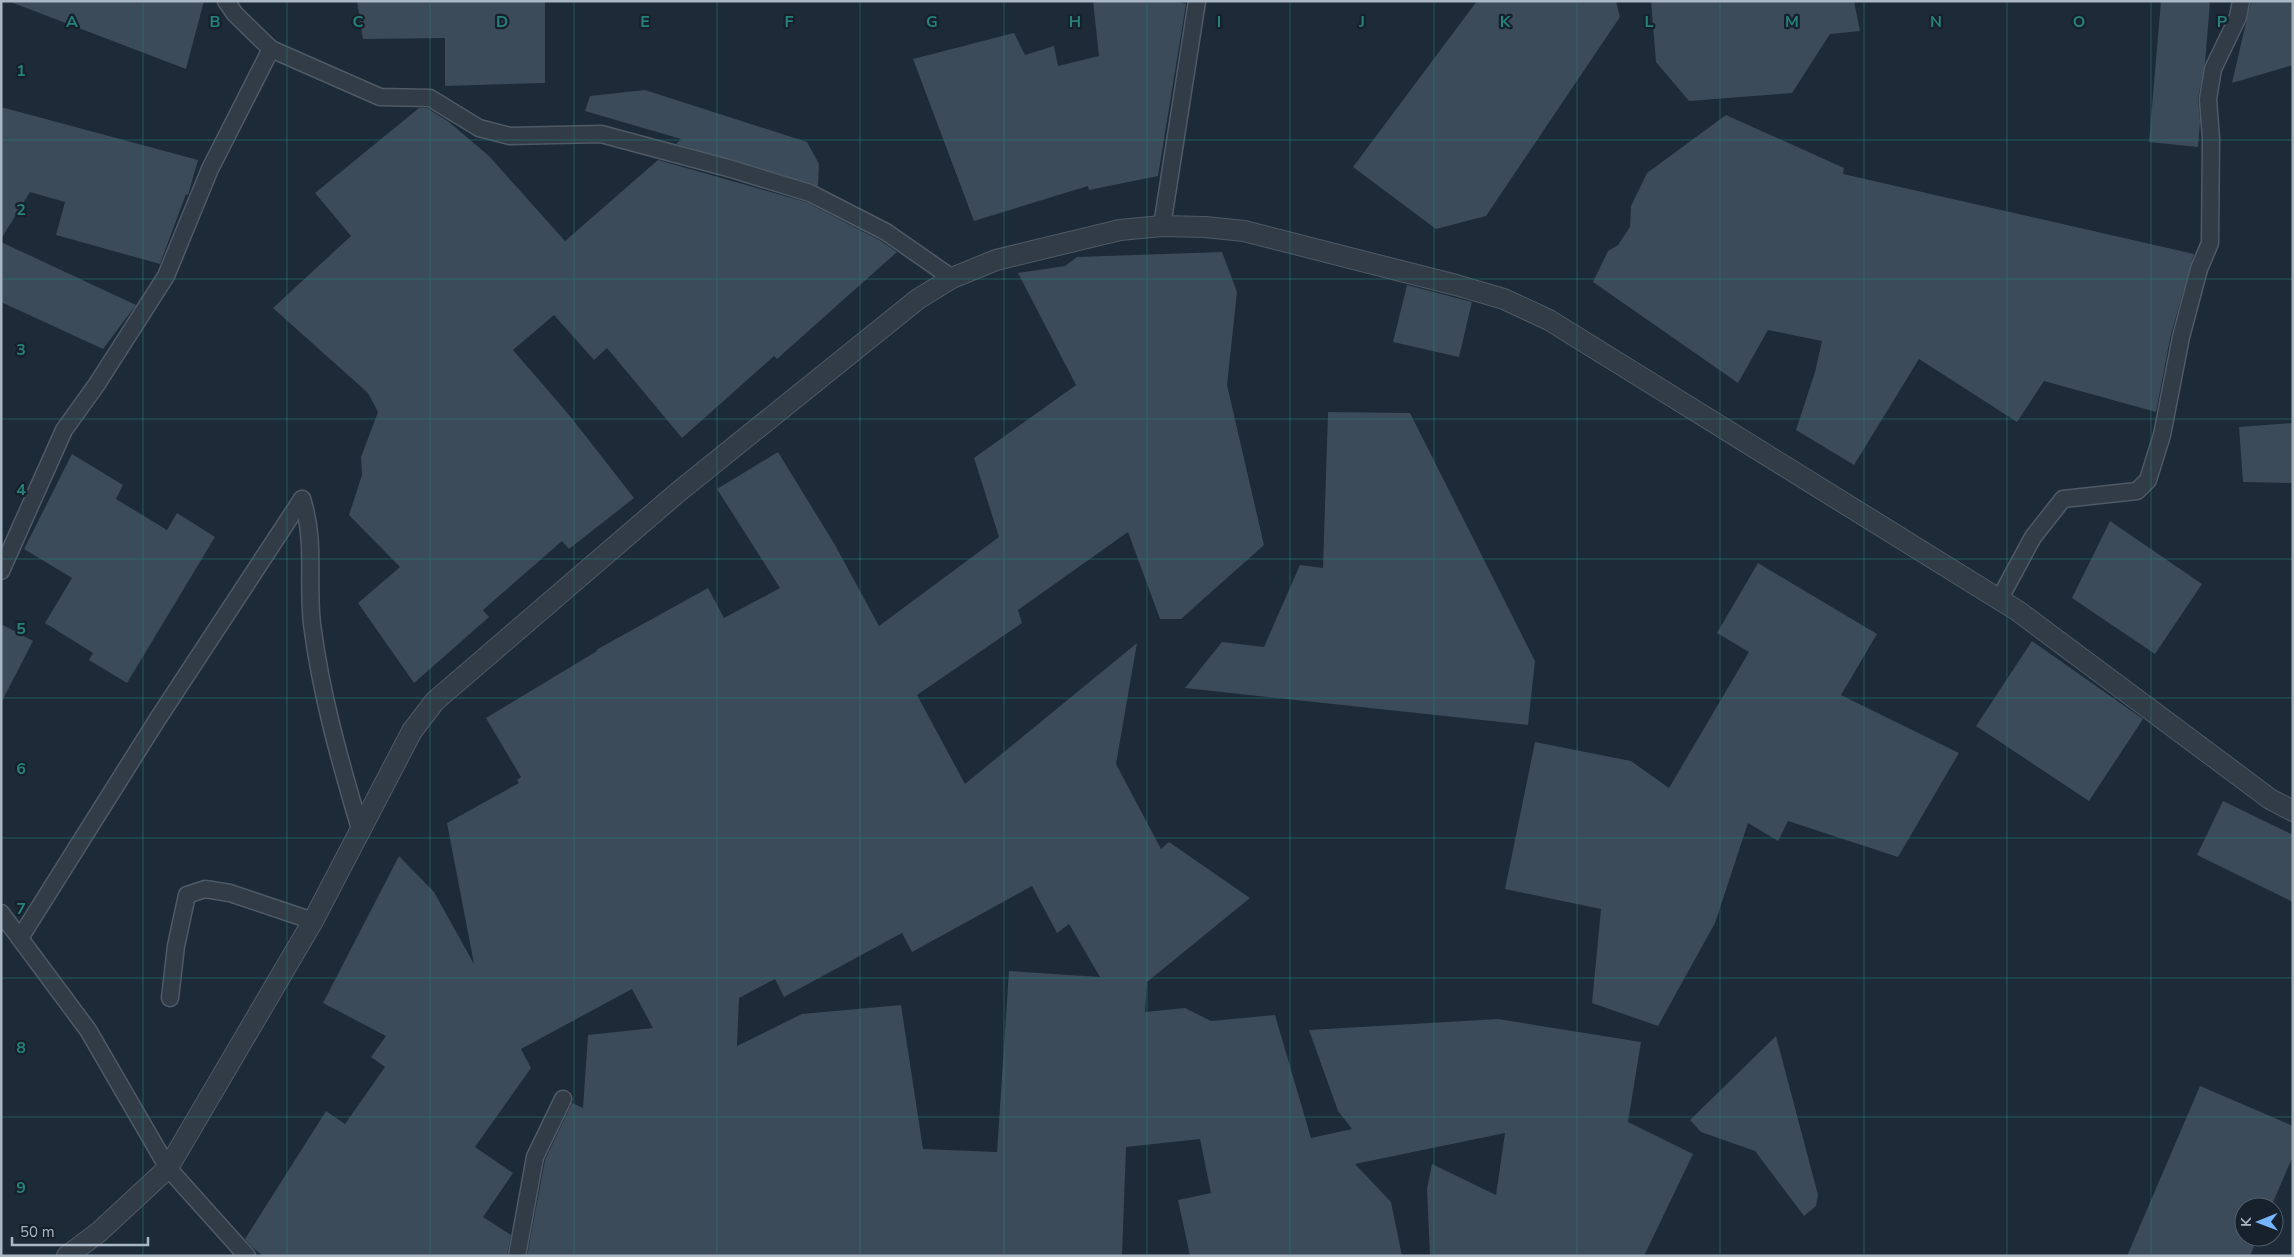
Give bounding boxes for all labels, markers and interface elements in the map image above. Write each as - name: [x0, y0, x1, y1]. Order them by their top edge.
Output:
- text: A: [66, 11, 78, 33]
- text: B: [209, 11, 221, 33]
- text: C: [353, 11, 364, 33]
- text: D: [496, 11, 508, 33]
- text: E: [640, 11, 650, 33]
- text: F: [785, 11, 794, 33]
- text: G: [926, 11, 938, 33]
- text: H: [1069, 11, 1081, 33]
- text: I: [1217, 11, 1221, 33]
- text: J: [1358, 11, 1365, 33]
- text: K: [1500, 11, 1512, 33]
- text: L: [1645, 11, 1654, 33]
- text: M: [1785, 11, 1799, 33]
- text: N: [1930, 11, 1942, 33]
- text: O: [2073, 11, 2085, 33]
- text: P: [2217, 11, 2227, 33]
- text: 1: [16, 60, 26, 82]
- text: 2: [16, 199, 26, 221]
- text: 3: [16, 339, 26, 361]
- text: 4: [16, 479, 26, 501]
- text: 5: [16, 618, 26, 640]
- text: 6: [16, 758, 26, 780]
- text: 7: [16, 898, 26, 920]
- text: 8: [16, 1037, 26, 1059]
- text: 9: [16, 1177, 26, 1199]
- north arrow: [2234, 1197, 2284, 1247]
- scale bar: [12, 1214, 149, 1246]
- text: K: [2237, 1217, 2256, 1227]
- text: 50 m: [20, 1222, 55, 1242]

